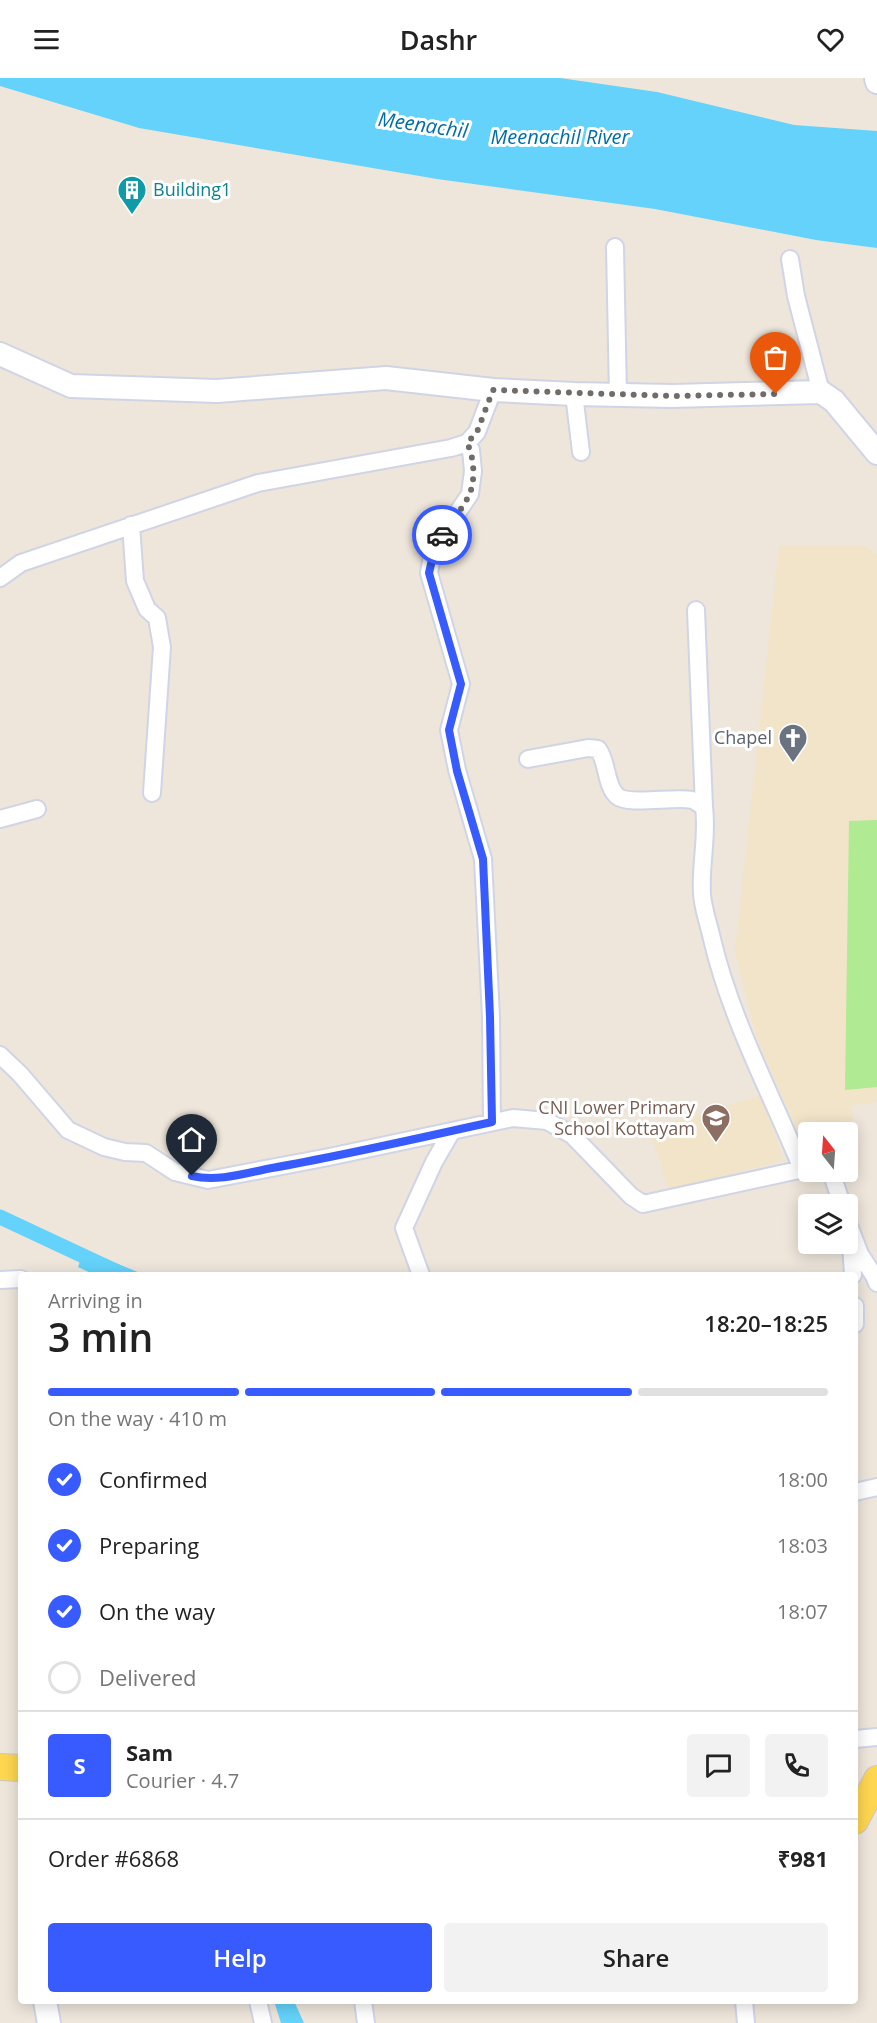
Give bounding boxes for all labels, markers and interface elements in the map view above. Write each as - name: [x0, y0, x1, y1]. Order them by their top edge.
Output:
- text: Dashr: [400, 21, 477, 58]
- icon: menu: [30, 23, 63, 56]
- icon: heart: [814, 23, 847, 56]
- water label: Meenachil: [377, 105, 471, 144]
- water label: Meenachil River: [491, 123, 631, 150]
- building icon: Building1: [116, 174, 148, 216]
- place label: Building1: [153, 177, 231, 201]
- pin: [750, 332, 801, 394]
- icon: bag: [759, 341, 792, 374]
- courier: [412, 505, 472, 565]
- icon: car: [426, 519, 459, 552]
- church icon: Chapel: [777, 722, 809, 764]
- place label: Chapel: [714, 725, 772, 749]
- place label: CNI Lower Primary School Kottayam: [538, 1095, 696, 1140]
- school or university icon: CNI Lower Primary School Kottayam: [700, 1102, 732, 1144]
- pin: [166, 1114, 217, 1176]
- north arrow: [798, 1122, 858, 1182]
- map controls: [798, 1122, 858, 1254]
- icon: home: [175, 1123, 208, 1156]
- button: layers: [798, 1194, 858, 1254]
- text: Arriving in: [48, 1287, 143, 1314]
- text: 18:20–18:25: [704, 1308, 828, 1338]
- text: 3 min: [48, 1310, 153, 1363]
- text: On the way · 410 m: [48, 1405, 227, 1432]
- icon: check: [48, 1463, 81, 1496]
- text: Confirmed: [99, 1464, 208, 1494]
- text: 18:00: [777, 1466, 828, 1493]
- icon: check: [48, 1529, 81, 1562]
- text: Preparing: [99, 1530, 199, 1560]
- text: 18:03: [777, 1532, 828, 1559]
- icon: check: [48, 1595, 81, 1628]
- text: On the way: [99, 1596, 215, 1626]
- text: 18:07: [777, 1598, 828, 1625]
- text: Delivered: [99, 1662, 197, 1692]
- button: chat: [687, 1734, 750, 1797]
- button: phone: [765, 1734, 828, 1797]
- text: Sam: [126, 1737, 173, 1767]
- text: S: [73, 1750, 86, 1780]
- text: Courier · 4.7: [126, 1767, 239, 1794]
- text: Order #6868: [48, 1843, 179, 1873]
- text: ₹981: [778, 1843, 828, 1873]
- button: Help: [48, 1923, 432, 1992]
- button: Share: [444, 1923, 828, 1992]

